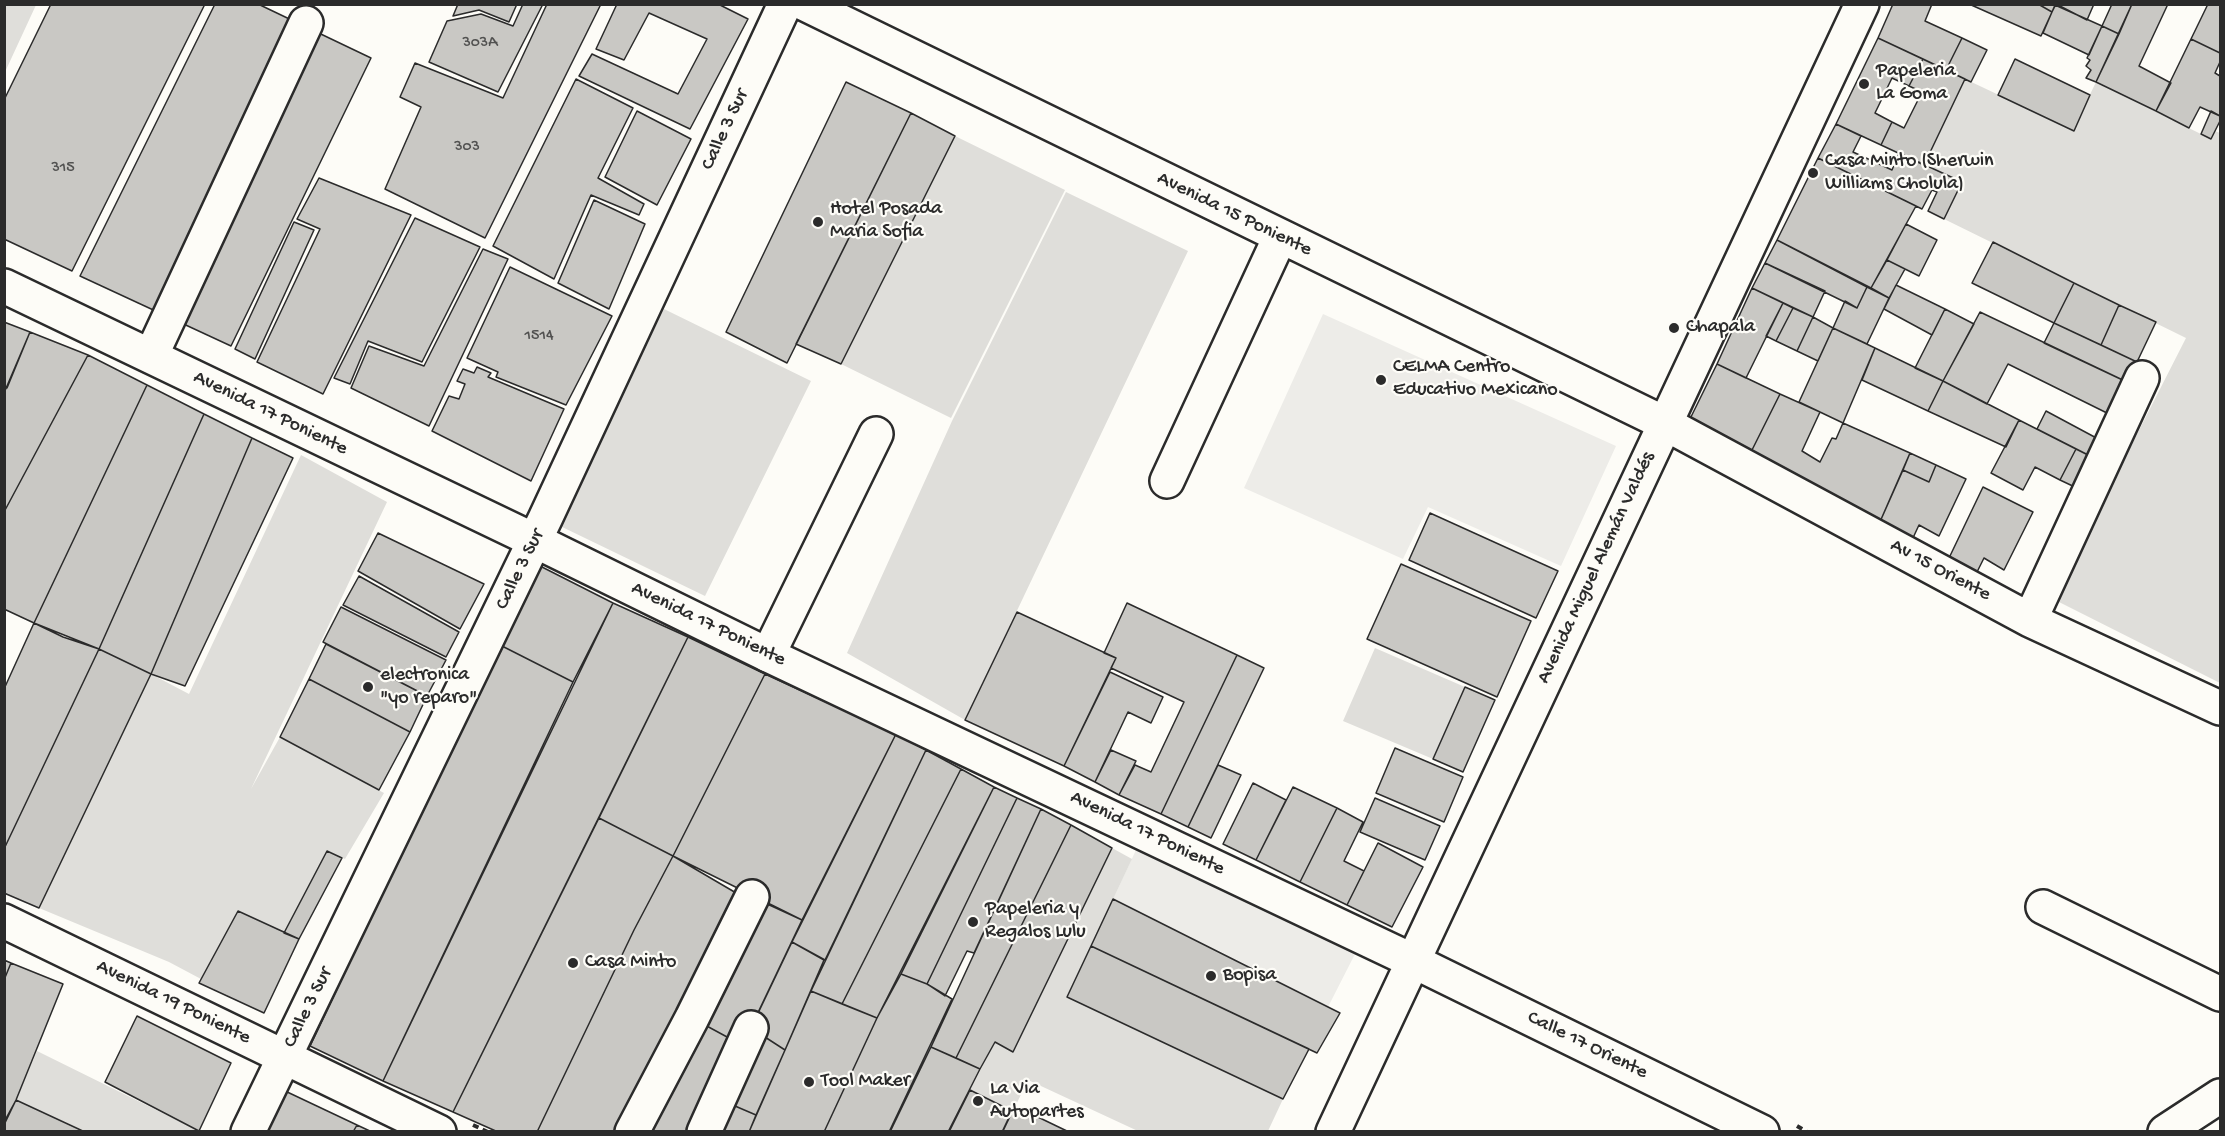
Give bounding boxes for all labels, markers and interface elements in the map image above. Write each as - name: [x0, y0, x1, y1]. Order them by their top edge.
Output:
- house number: 303A: [462, 34, 498, 54]
- place label: Papeleria La Goma: [1876, 60, 1956, 107]
- marker: Papeleria La Goma: [1857, 77, 1871, 91]
- street label: Calle 3 Sur: [697, 86, 755, 174]
- house number: 303: [454, 138, 480, 158]
- place label: Casa Minto (Sherwin Williams Cholula): [1825, 150, 1994, 197]
- house number: 315: [51, 159, 75, 179]
- marker: Casa Minto (Sherwin Williams Cholula): [1806, 166, 1820, 180]
- street label: Avenida 15 Poniente: [1153, 167, 1315, 263]
- place label: Hotel Posada Maria Sofia: [830, 198, 942, 245]
- marker: Hotel Posada Maria Sofia: [811, 215, 825, 229]
- place label: Chapala: [1686, 316, 1755, 340]
- marker: Chapala: [1667, 321, 1681, 335]
- house number: 1514: [525, 327, 553, 347]
- place label: CELMA Centro Educativo Mexicano: [1393, 356, 1558, 403]
- street label: Avenida 17 Poniente: [189, 366, 351, 462]
- marker: CELMA Centro Educativo Mexicano: [1374, 373, 1388, 387]
- street label: Avenida Miguel Alemán Valdés: [1533, 448, 1661, 688]
- street label: Calle 3 Sur: [491, 526, 551, 614]
- street label: Av 15 Oriente: [1886, 534, 1994, 608]
- street label: Avenida 17 Poniente: [627, 577, 789, 673]
- place label: electronica "yo reparo": [380, 664, 477, 711]
- marker: electronica "yo reparo": [361, 680, 375, 694]
- street label: Avenida 17 Poniente: [1066, 786, 1228, 882]
- place label: Papeleria y Regalos Lulu: [985, 898, 1086, 945]
- marker: Papeleria y Regalos Lulu: [966, 915, 980, 929]
- place label: Casa Minto: [585, 951, 676, 975]
- street label: Avenida 19 Poniente: [92, 955, 254, 1051]
- marker: Casa Minto: [566, 956, 580, 970]
- street label: Calle 3 Sur: [279, 964, 339, 1052]
- place label: Bopisa: [1223, 964, 1276, 988]
- marker: Bopisa: [1204, 969, 1218, 983]
- street label: Calle 17 Oriente: [1523, 1007, 1651, 1085]
- place label: Tool Maker: [821, 1070, 910, 1094]
- marker: Tool Maker: [802, 1075, 816, 1089]
- place label: La Via Autopartes: [990, 1078, 1084, 1125]
- marker: La Via Autopartes: [971, 1094, 985, 1108]

